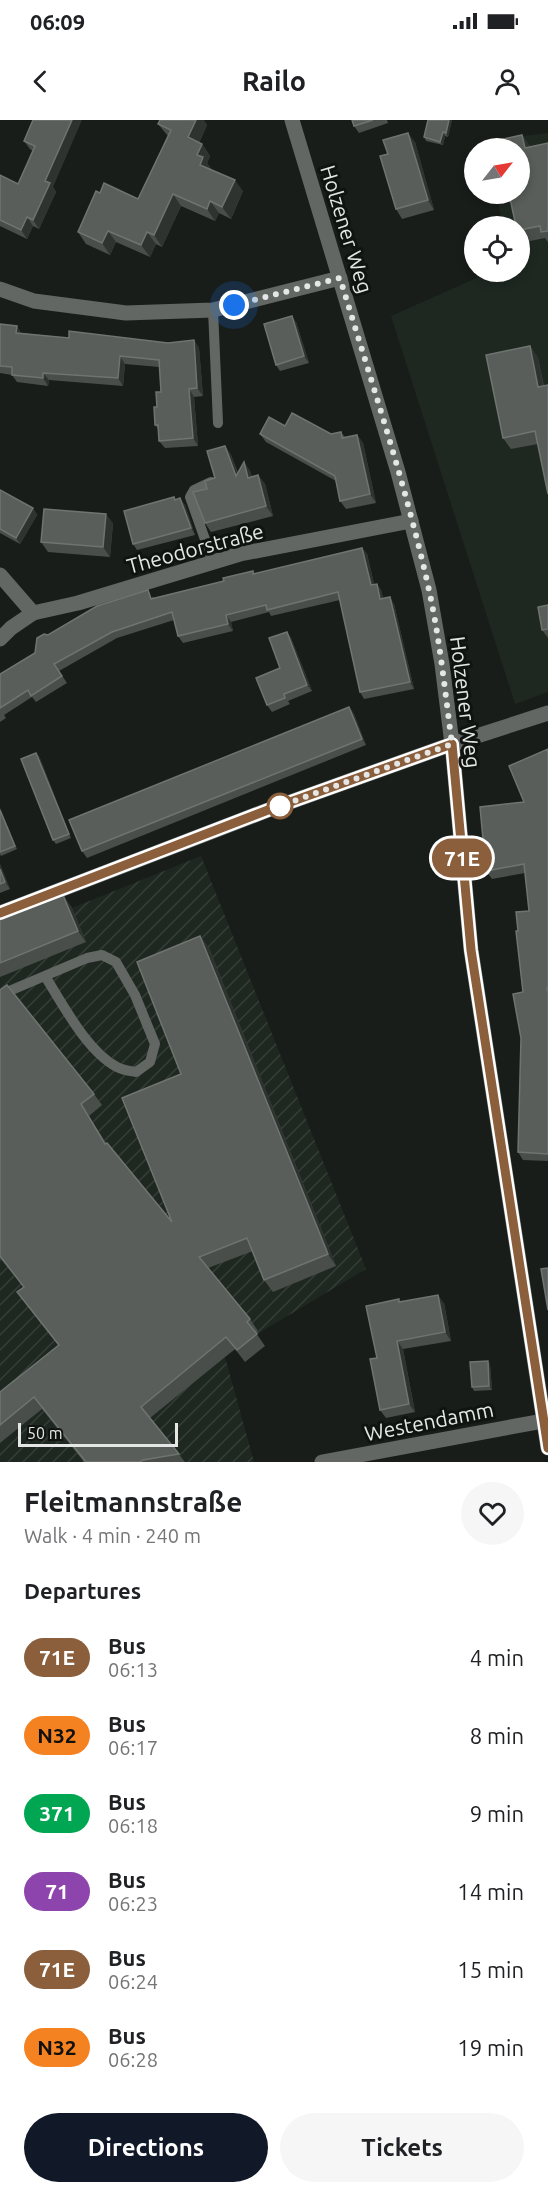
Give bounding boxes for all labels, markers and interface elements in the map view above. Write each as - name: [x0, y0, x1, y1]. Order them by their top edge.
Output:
- text: 06:09: [30, 9, 85, 34]
- icon: back: [24, 65, 57, 98]
- icon: person: [491, 65, 524, 98]
- text: Railo: [242, 66, 306, 96]
- north arrow: [464, 138, 530, 204]
- map controls: [464, 138, 530, 282]
- street label: Holzener Weg: [316, 162, 378, 296]
- button: locate: [464, 216, 530, 282]
- your location: [219, 290, 249, 320]
- street label: Theodorstraße: [124, 518, 266, 578]
- street label: Holzener Weg: [446, 635, 486, 769]
- unlabelled marker: [267, 793, 293, 819]
- line badge: 71E: [428, 838, 496, 878]
- text: 71E: [444, 846, 480, 870]
- street label: Westendamm: [362, 1397, 496, 1445]
- scale bar: [18, 1420, 178, 1448]
- text: 50 m: [27, 1424, 63, 1442]
- button: heart: [461, 1482, 524, 1545]
- text: Fleitmannstraße: [24, 1486, 242, 1517]
- text: Walk · 4 min · 240 m: [24, 1524, 201, 1547]
- text: Departures: [24, 1578, 141, 1603]
- text: Bus: [108, 1633, 146, 1658]
- text: 71E: [39, 1645, 75, 1669]
- text: 4 min: [470, 1645, 524, 1670]
- text: 06:13: [108, 1658, 158, 1681]
- text: Bus: [108, 1711, 146, 1736]
- text: N32: [37, 1723, 77, 1747]
- text: 8 min: [470, 1723, 524, 1748]
- text: 06:17: [108, 1736, 158, 1759]
- text: Bus: [108, 1789, 146, 1814]
- text: 371: [39, 1801, 75, 1825]
- text: 9 min: [470, 1801, 524, 1826]
- text: 06:18: [108, 1814, 158, 1837]
- text: Bus: [108, 1867, 146, 1892]
- text: 71: [45, 1879, 69, 1903]
- text: 14 min: [457, 1879, 524, 1904]
- text: 06:23: [108, 1892, 158, 1915]
- text: Bus: [108, 1945, 146, 1970]
- text: 71E: [39, 1957, 75, 1981]
- text: 15 min: [457, 1957, 524, 1982]
- text: 06:24: [108, 1970, 158, 1993]
- text: Bus: [108, 2023, 146, 2048]
- text: N32: [37, 2035, 77, 2059]
- text: 19 min: [457, 2035, 524, 2060]
- text: 06:28: [108, 2048, 158, 2071]
- button: Directions: [24, 2113, 268, 2182]
- button: Tickets: [280, 2113, 524, 2182]

